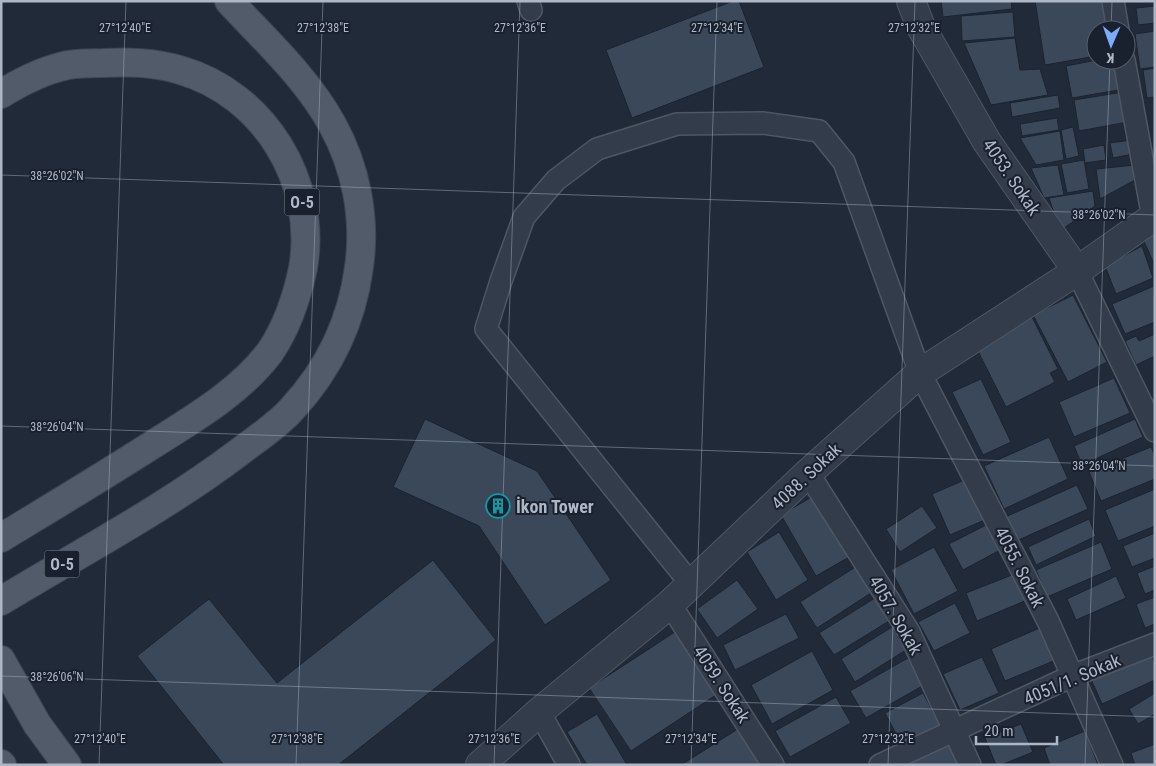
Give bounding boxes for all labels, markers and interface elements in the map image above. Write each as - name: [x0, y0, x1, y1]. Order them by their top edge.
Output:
- north arrow: [1086, 20, 1136, 70]
- text: 27°12'40"E: [99, 21, 151, 35]
- text: 27°12'38"E: [297, 21, 349, 35]
- text: 27°12'36"E: [494, 21, 546, 35]
- text: 27°12'34"E: [691, 21, 743, 35]
- text: 27°12'32"E: [888, 21, 940, 35]
- text: K: [1106, 50, 1115, 66]
- street label: 4053. Sokak: [979, 135, 1045, 219]
- text: 38°26'02"N: [30, 169, 84, 183]
- road number: O-5: [284, 188, 320, 216]
- text: 38°26'02"N: [1072, 208, 1126, 222]
- text: 38°26'04"N: [30, 420, 84, 434]
- street label: 4088. Sokak: [767, 438, 845, 514]
- text: 38°26'04"N: [1072, 459, 1126, 473]
- building icon: İkon Tower: [485, 493, 511, 519]
- place label: İkon Tower: [516, 496, 594, 517]
- street label: 4055. Sokak: [991, 523, 1049, 611]
- road number: O-5: [44, 550, 80, 578]
- street label: 4057. Sokak: [865, 572, 927, 658]
- street label: 4059. Sokak: [689, 642, 755, 726]
- street label: 4051/1. Sokak: [1020, 649, 1124, 709]
- text: 38°26'06"N: [30, 670, 84, 684]
- scale bar: [976, 714, 1057, 746]
- text: 20 m: [984, 722, 1014, 740]
- text: 27°12'40"E: [74, 732, 126, 746]
- text: 27°12'38"E: [271, 732, 323, 746]
- text: 27°12'36"E: [468, 732, 520, 746]
- text: 27°12'34"E: [665, 732, 717, 746]
- text: 27°12'32"E: [862, 732, 914, 746]

